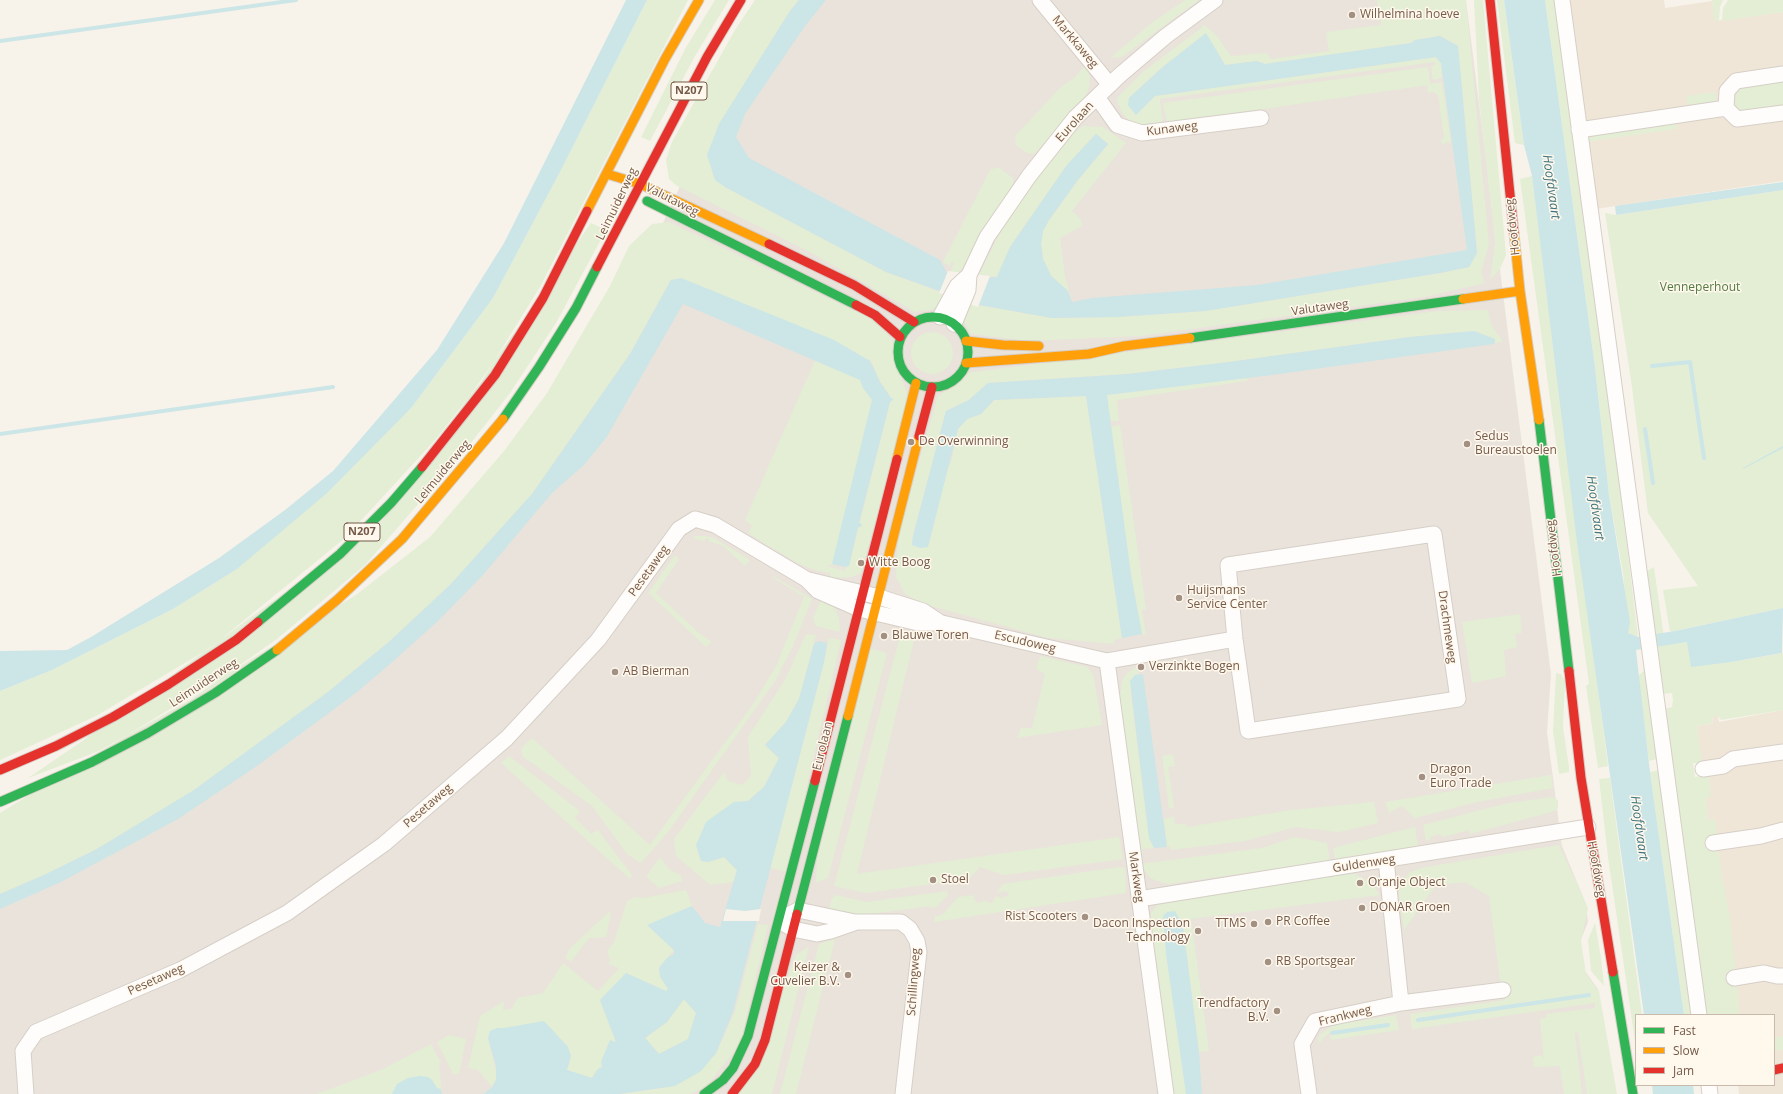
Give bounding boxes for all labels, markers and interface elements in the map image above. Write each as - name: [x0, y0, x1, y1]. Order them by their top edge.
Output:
- place label: Wilhelmina hoeve: [1360, 8, 1460, 22]
- marker: Wilhelmina hoeve: [1347, 10, 1357, 20]
- street label: Markkaweg: [1049, 13, 1101, 71]
- road number: N207: [671, 82, 707, 100]
- street label: Eurolaan: [1053, 99, 1097, 145]
- street label: Kunaweg: [1146, 119, 1198, 139]
- water label: Hoofdvaart: [1539, 154, 1563, 220]
- street label: Leimuiderweg: [593, 165, 641, 243]
- street label: Valutaweg: [643, 180, 701, 220]
- street label: Hoofdweg: [1503, 198, 1523, 256]
- park label: Venneperhout: [1660, 281, 1740, 295]
- street label: Valutaweg: [1290, 297, 1350, 319]
- place label: Sedus Bureaustoelen: [1475, 430, 1557, 458]
- place label: De Overwinning: [919, 435, 1008, 449]
- street label: Leimuiderweg: [412, 437, 474, 507]
- marker: De Overwinning: [906, 437, 916, 447]
- marker: Sedus Bureaustoelen: [1462, 439, 1472, 449]
- water label: Hoofdvaart: [1583, 475, 1607, 541]
- street label: Hoofdweg: [1543, 519, 1565, 577]
- road number: N207: [344, 523, 380, 541]
- street label: Pesetaweg: [626, 543, 672, 599]
- place label: Witte Boog: [869, 556, 930, 570]
- marker: Witte Boog: [856, 558, 866, 568]
- place label: Huijsmans Service Center: [1187, 584, 1267, 612]
- street label: Drachmeweg: [1435, 589, 1459, 665]
- marker: Huijsmans Service Center: [1174, 593, 1184, 603]
- street label: Escudoweg: [993, 628, 1057, 656]
- place label: Blauwe Toren: [892, 629, 969, 643]
- marker: Blauwe Toren: [879, 631, 889, 641]
- street label: Leimuiderweg: [167, 655, 241, 711]
- place label: Verzinkte Bogen: [1149, 660, 1240, 674]
- marker: Verzinkte Bogen: [1136, 662, 1146, 672]
- place label: AB Bierman: [623, 665, 689, 679]
- marker: AB Bierman: [610, 667, 620, 677]
- street label: Eurolaan: [810, 720, 836, 772]
- place label: Dragon Euro Trade: [1430, 763, 1492, 791]
- marker: Dragon Euro Trade: [1417, 772, 1427, 782]
- street label: Pesetaweg: [401, 781, 455, 831]
- water label: Hoofdvaart: [1627, 795, 1651, 861]
- street label: Hoofdweg: [1584, 840, 1608, 898]
- street label: Markweg: [1125, 851, 1147, 903]
- street label: Guldenweg: [1332, 852, 1396, 876]
- place label: Stoel: [941, 873, 969, 887]
- marker: Stoel: [928, 875, 938, 885]
- place label: Oranje Object: [1368, 876, 1446, 890]
- marker: Oranje Object: [1355, 878, 1365, 888]
- place label: DONAR Groen: [1370, 901, 1450, 915]
- marker: DONAR Groen: [1357, 903, 1367, 913]
- place label: Rist Scooters: [1005, 910, 1077, 924]
- marker: Rist Scooters: [1080, 912, 1090, 922]
- place label: PR Coffee: [1276, 915, 1330, 929]
- place label: Dacon Inspection Technology: [1093, 917, 1190, 945]
- place label: TTMS: [1215, 917, 1246, 931]
- marker: PR Coffee: [1263, 917, 1273, 927]
- marker: TTMS: [1249, 919, 1259, 929]
- marker: Dacon Inspection Technology: [1193, 926, 1203, 936]
- street label: Schillingweg: [904, 947, 924, 1017]
- place label: RB Sportsgear: [1276, 955, 1355, 969]
- marker: RB Sportsgear: [1263, 957, 1273, 967]
- street label: Pesetaweg: [126, 961, 186, 999]
- place label: Keizer & Cuvelier B.V.: [770, 961, 840, 989]
- marker: Keizer & Cuvelier B.V.: [843, 970, 853, 980]
- place label: Trendfactory B.V.: [1197, 997, 1269, 1025]
- street label: Frankweg: [1317, 1002, 1373, 1030]
- marker: Trendfactory B.V.: [1272, 1006, 1282, 1016]
- legend: [1635, 1014, 1775, 1086]
- text: Fast: [1673, 1022, 1696, 1039]
- text: Slow: [1673, 1042, 1699, 1059]
- text: Jam: [1673, 1062, 1694, 1079]

